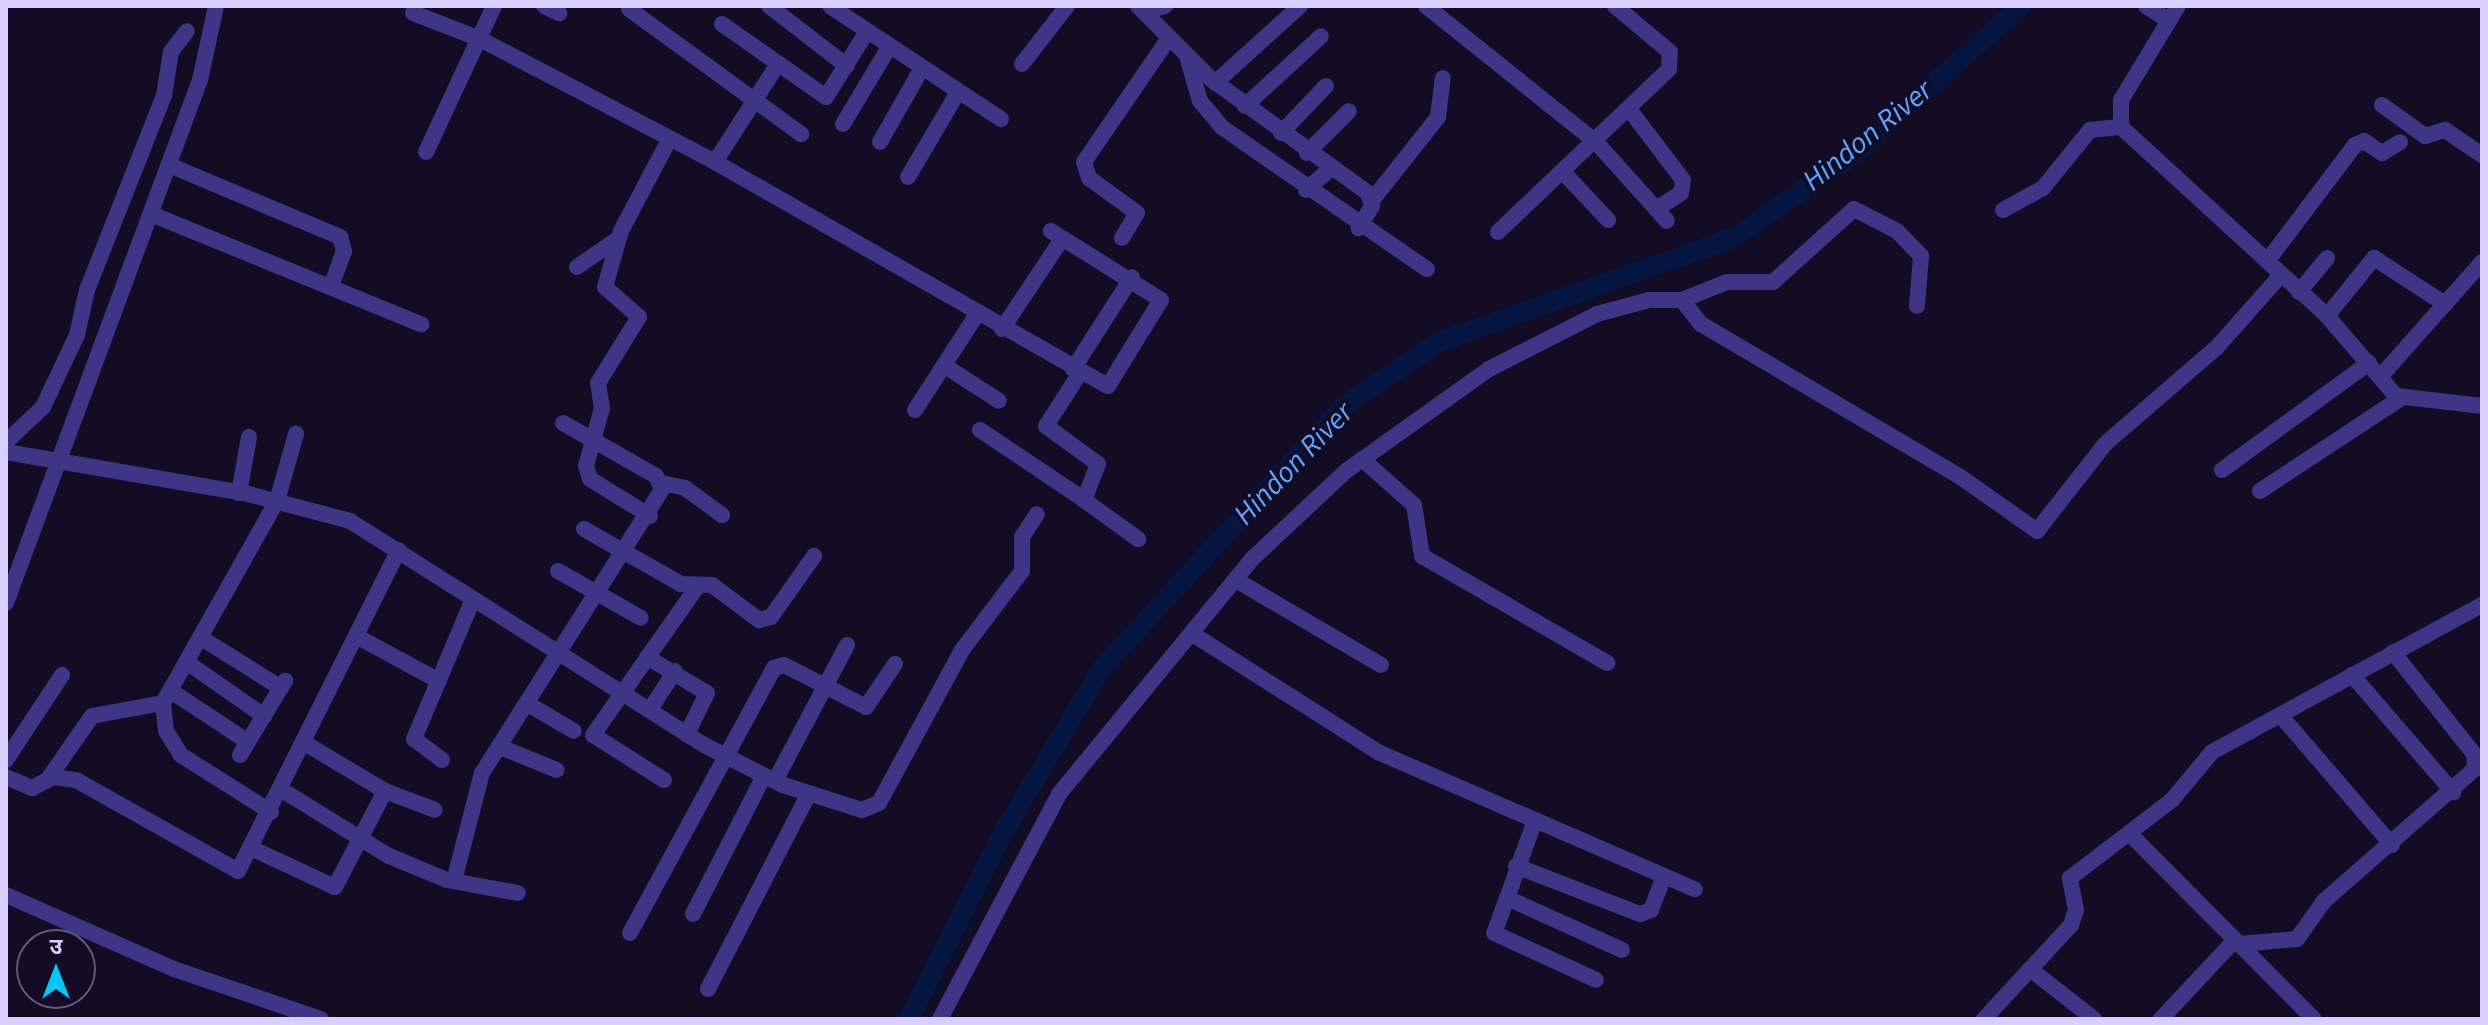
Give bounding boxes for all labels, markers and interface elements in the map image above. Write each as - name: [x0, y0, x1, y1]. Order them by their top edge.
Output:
- water label: Hindon River: [1796, 73, 1940, 199]
- water label: Hindon River: [1227, 395, 1361, 533]
- north arrow: [16, 929, 96, 1009]
- text: उ: [50, 931, 62, 963]

